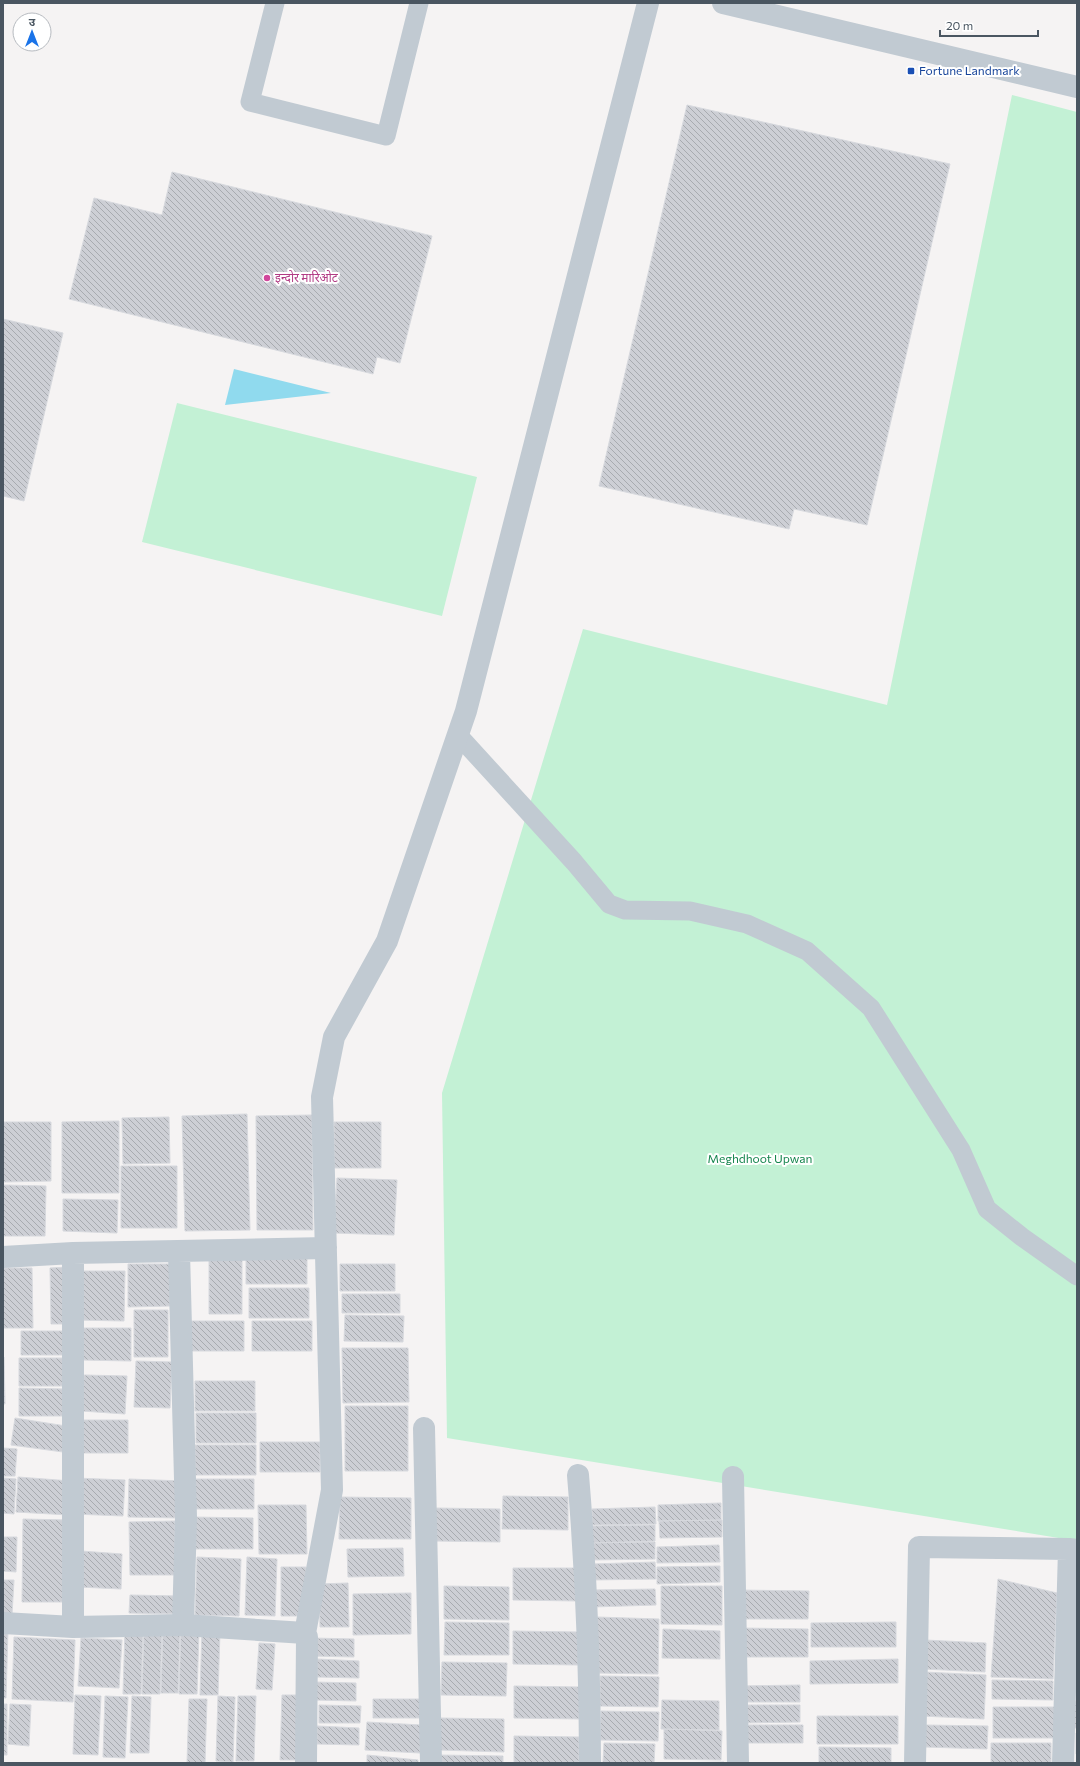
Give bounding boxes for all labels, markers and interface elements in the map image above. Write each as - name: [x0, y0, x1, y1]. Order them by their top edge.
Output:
- north arrow: [12, 12, 52, 52]
- scale bar: [940, 12, 1038, 38]
- text: उ: [29, 15, 36, 28]
- text: 20 m: [946, 18, 973, 32]
- place label: Fortune Landmark: [919, 63, 1020, 77]
- marker: Fortune Landmark: [906, 66, 916, 76]
- place label: इन्दोर मारिओट: [275, 270, 339, 285]
- marker: इन्दोर मारिओट: [262, 273, 272, 283]
- park label: Meghdhoot Upwan: [708, 1151, 812, 1165]

